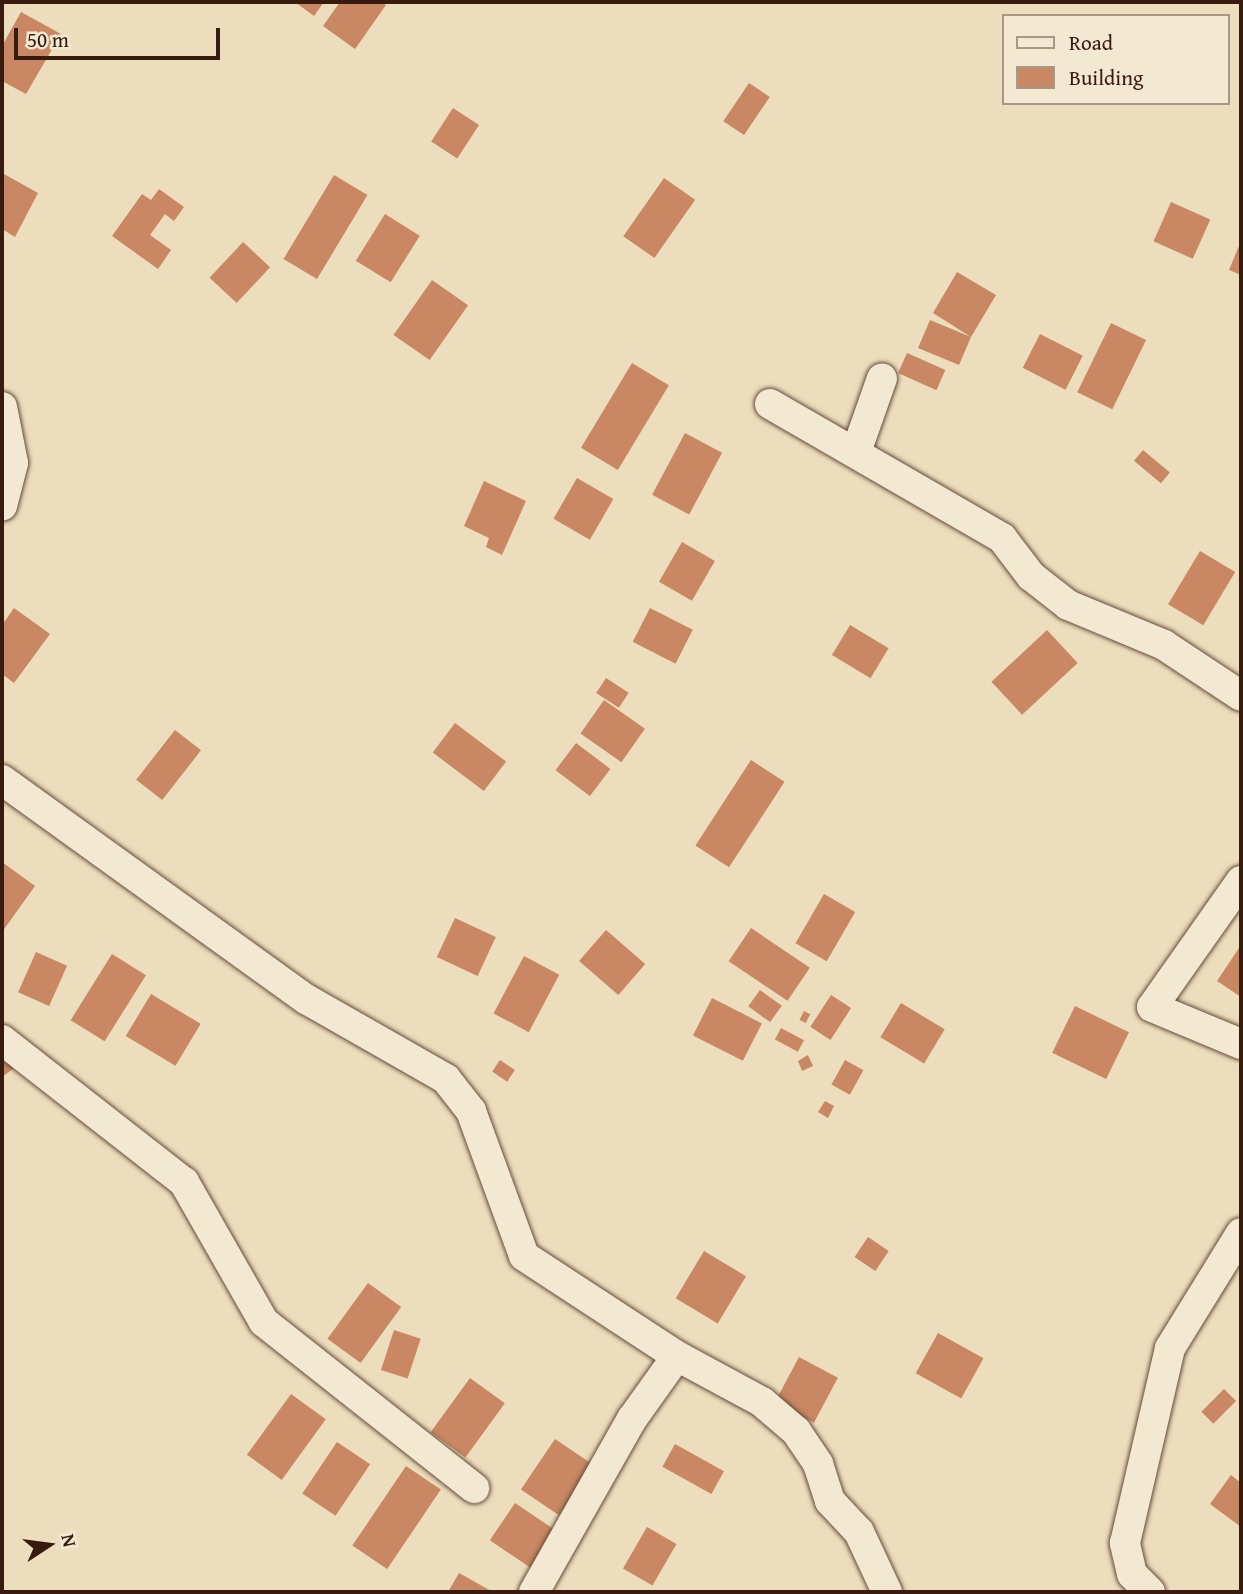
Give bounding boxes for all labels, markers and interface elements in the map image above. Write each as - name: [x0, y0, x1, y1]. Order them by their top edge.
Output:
- scale bar: [18, 14, 224, 58]
- legend: [1002, 14, 1229, 105]
- text: 50 m: [27, 24, 69, 55]
- text: Road: [1069, 27, 1113, 58]
- text: Building: [1069, 62, 1143, 93]
- north arrow: [14, 1510, 84, 1580]
- text: N: [54, 1531, 85, 1550]

